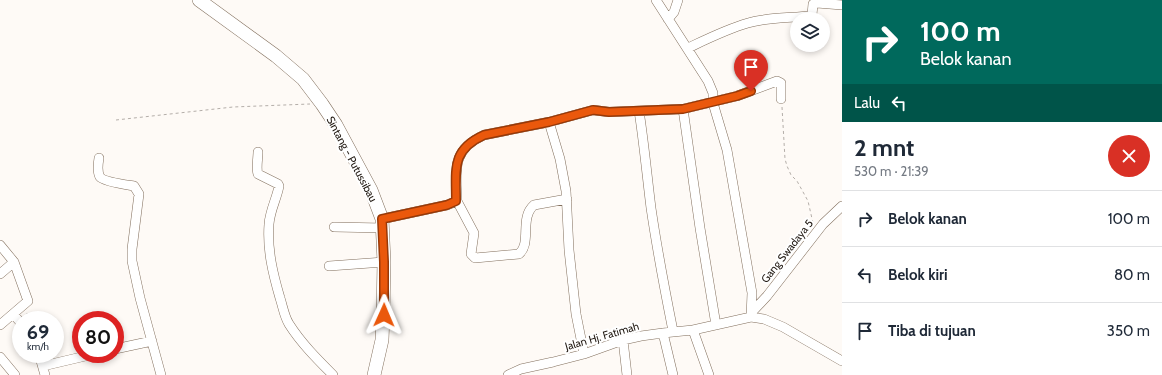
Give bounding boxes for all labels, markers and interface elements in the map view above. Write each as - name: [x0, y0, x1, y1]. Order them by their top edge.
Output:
- map controls: [790, 12, 830, 52]
- button: layers: [790, 12, 830, 52]
- text: 100 m: [920, 14, 1001, 48]
- icon: right: [854, 16, 906, 68]
- text: Belok kanan: [920, 48, 1012, 70]
- pin: [734, 50, 768, 91]
- icon: arrive: [740, 56, 762, 78]
- icon: left: [888, 92, 910, 114]
- text: Lalu: [854, 94, 880, 112]
- street label: Sintang - Putussibau: [324, 114, 381, 204]
- text: 2 mnt: [854, 133, 914, 162]
- button: close: [1108, 135, 1150, 177]
- text: 530 m · 21:39: [854, 163, 929, 179]
- icon: right: [854, 208, 876, 230]
- text: Belok kanan: [888, 210, 967, 228]
- text: 100 m: [1108, 210, 1150, 228]
- street label: Gang Swadaya 5: [758, 216, 816, 286]
- icon: left: [854, 264, 876, 286]
- text: Belok kiri: [888, 266, 948, 284]
- text: 80 m: [1114, 266, 1150, 284]
- position arrow: [363, 294, 405, 336]
- speed limit sign: 80: [72, 311, 124, 363]
- street label: Jalan Hj. Fatimah: [562, 319, 641, 354]
- text: 69: [27, 320, 49, 344]
- icon: arrive: [854, 320, 876, 342]
- text: Tiba di tujuan: [888, 322, 976, 340]
- text: 350 m: [1107, 322, 1150, 340]
- text: km/h: [27, 340, 49, 353]

